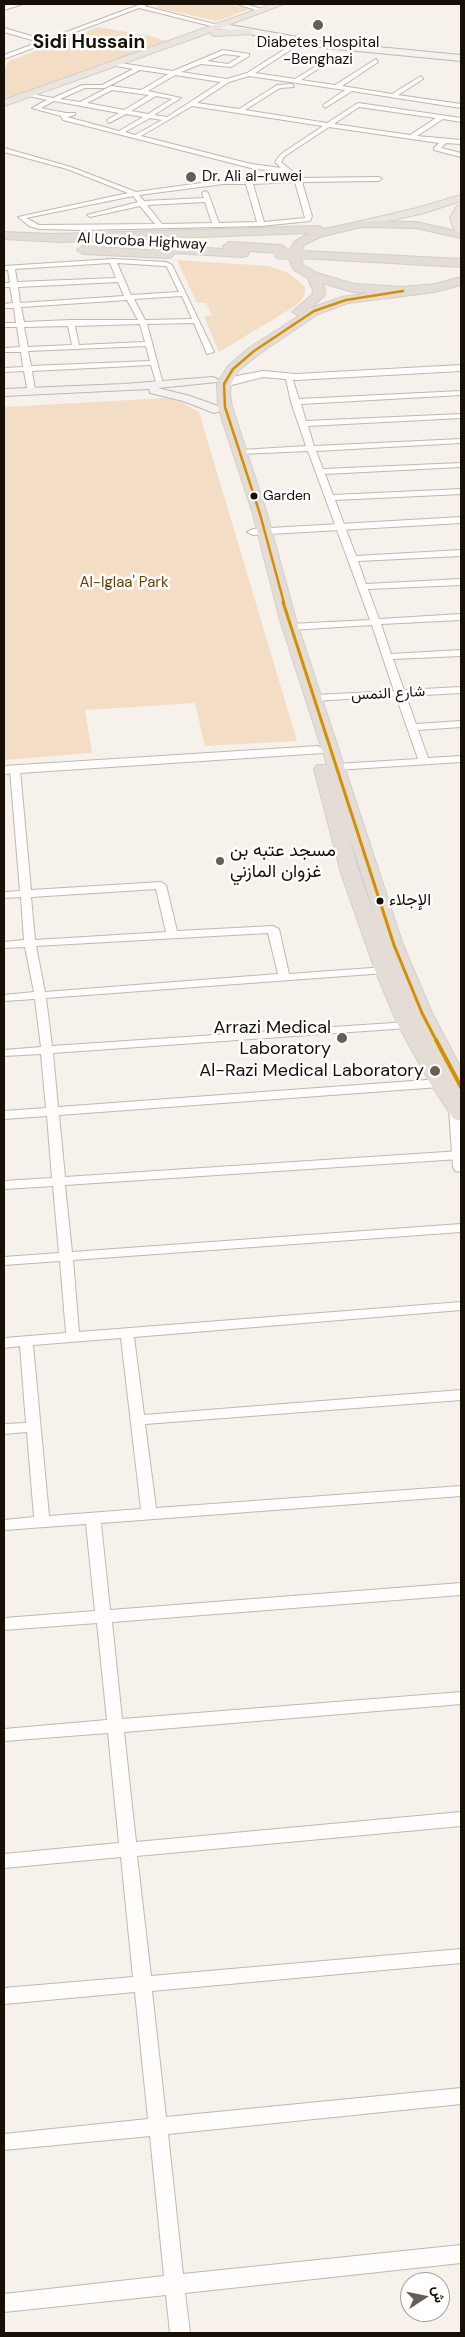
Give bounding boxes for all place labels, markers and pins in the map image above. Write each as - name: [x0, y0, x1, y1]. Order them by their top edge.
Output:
- marker: Diabetes Hospital -Benghazi: [311, 18, 325, 32]
- place label: Diabetes Hospital -Benghazi: [257, 34, 379, 69]
- place label: Dr. Ali al-ruwei: [202, 168, 302, 186]
- marker: Dr. Ali al-ruwei: [184, 170, 198, 184]
- place label: Garden: [263, 488, 311, 504]
- marker: Garden: [249, 491, 259, 501]
- place label: مسجد عتبه بن غزوان المازني: [230, 840, 336, 882]
- marker: مسجد عتبه بن غزوان المازني: [214, 855, 226, 867]
- place label: الإجلاء: [389, 891, 431, 911]
- marker: الإجلاء: [375, 896, 385, 906]
- place label: Arrazi Medical Laboratory: [214, 1017, 331, 1060]
- marker: Arrazi Medical Laboratory: [335, 1031, 349, 1045]
- place label: Al-Razi Medical Laboratory: [199, 1060, 424, 1082]
- marker: Al-Razi Medical Laboratory: [428, 1064, 442, 1078]

